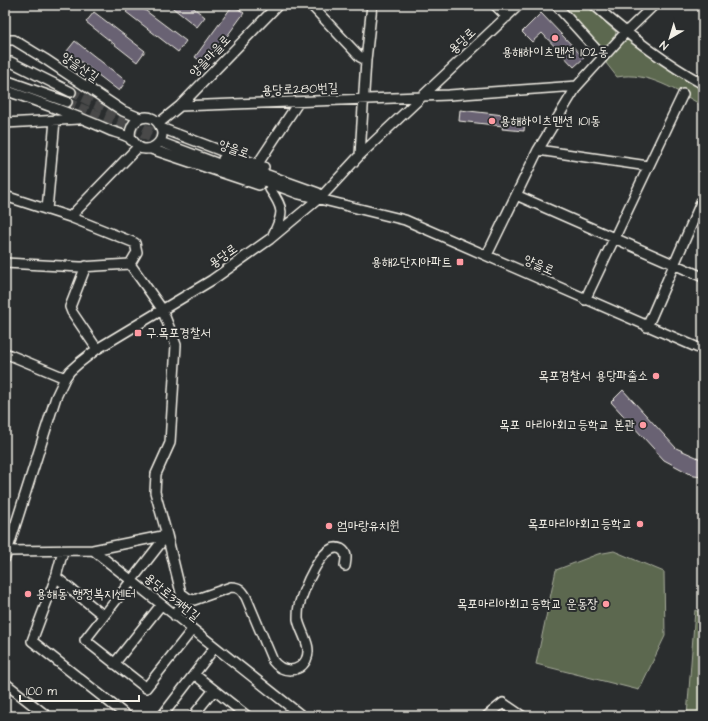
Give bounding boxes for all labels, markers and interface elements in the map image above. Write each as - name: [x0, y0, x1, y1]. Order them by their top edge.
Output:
- north arrow: [650, 18, 690, 58]
- street label: 용당로: [444, 24, 480, 58]
- street label: 양을마을로: [185, 31, 235, 81]
- marker: 용해하이츠맨션 102동: [550, 33, 560, 43]
- text: N: [657, 37, 671, 54]
- place label: 용해하이츠맨션 102동: [502, 43, 608, 61]
- street label: 양을산길: [58, 48, 102, 86]
- street label: 용당로280번길: [262, 79, 338, 99]
- place label: 용해하이츠맨션 101동: [500, 112, 600, 130]
- marker: 용해하이츠맨션 101동: [487, 116, 497, 126]
- street label: 양을로: [216, 135, 252, 163]
- street label: 용당로: [205, 240, 241, 272]
- street label: 양을로: [521, 250, 557, 280]
- place label: 용해2단지아파트: [371, 253, 452, 271]
- marker: 용해2단지아파트: [455, 257, 465, 267]
- place label: 구.목포경찰서: [146, 324, 211, 342]
- marker: 구.목포경찰서: [133, 328, 143, 338]
- place label: 목포경찰서 용당파출소: [538, 367, 648, 385]
- marker: 목포경찰서 용당파출소: [651, 371, 661, 381]
- place label: 목포 마리아회고등학교 본관: [499, 416, 635, 434]
- marker: 목포 마리아회고등학교 본관: [638, 420, 648, 430]
- place label: 목포마리아회고등학교: [527, 515, 632, 533]
- place label: 엄마랑유치원: [337, 517, 400, 535]
- marker: 목포마리아회고등학교: [635, 519, 645, 529]
- marker: 엄마랑유치원: [324, 521, 334, 531]
- street label: 용당로331번길: [140, 569, 204, 625]
- place label: 용해동 행정복지센터: [36, 585, 135, 603]
- marker: 용해동 행정복지센터: [23, 589, 33, 599]
- place label: 목포마리아회고등학교 운동장: [457, 595, 598, 613]
- marker: 목포마리아회고등학교 운동장: [601, 599, 611, 609]
- scale bar: [20, 677, 139, 703]
- text: 100 m: [26, 683, 57, 700]

